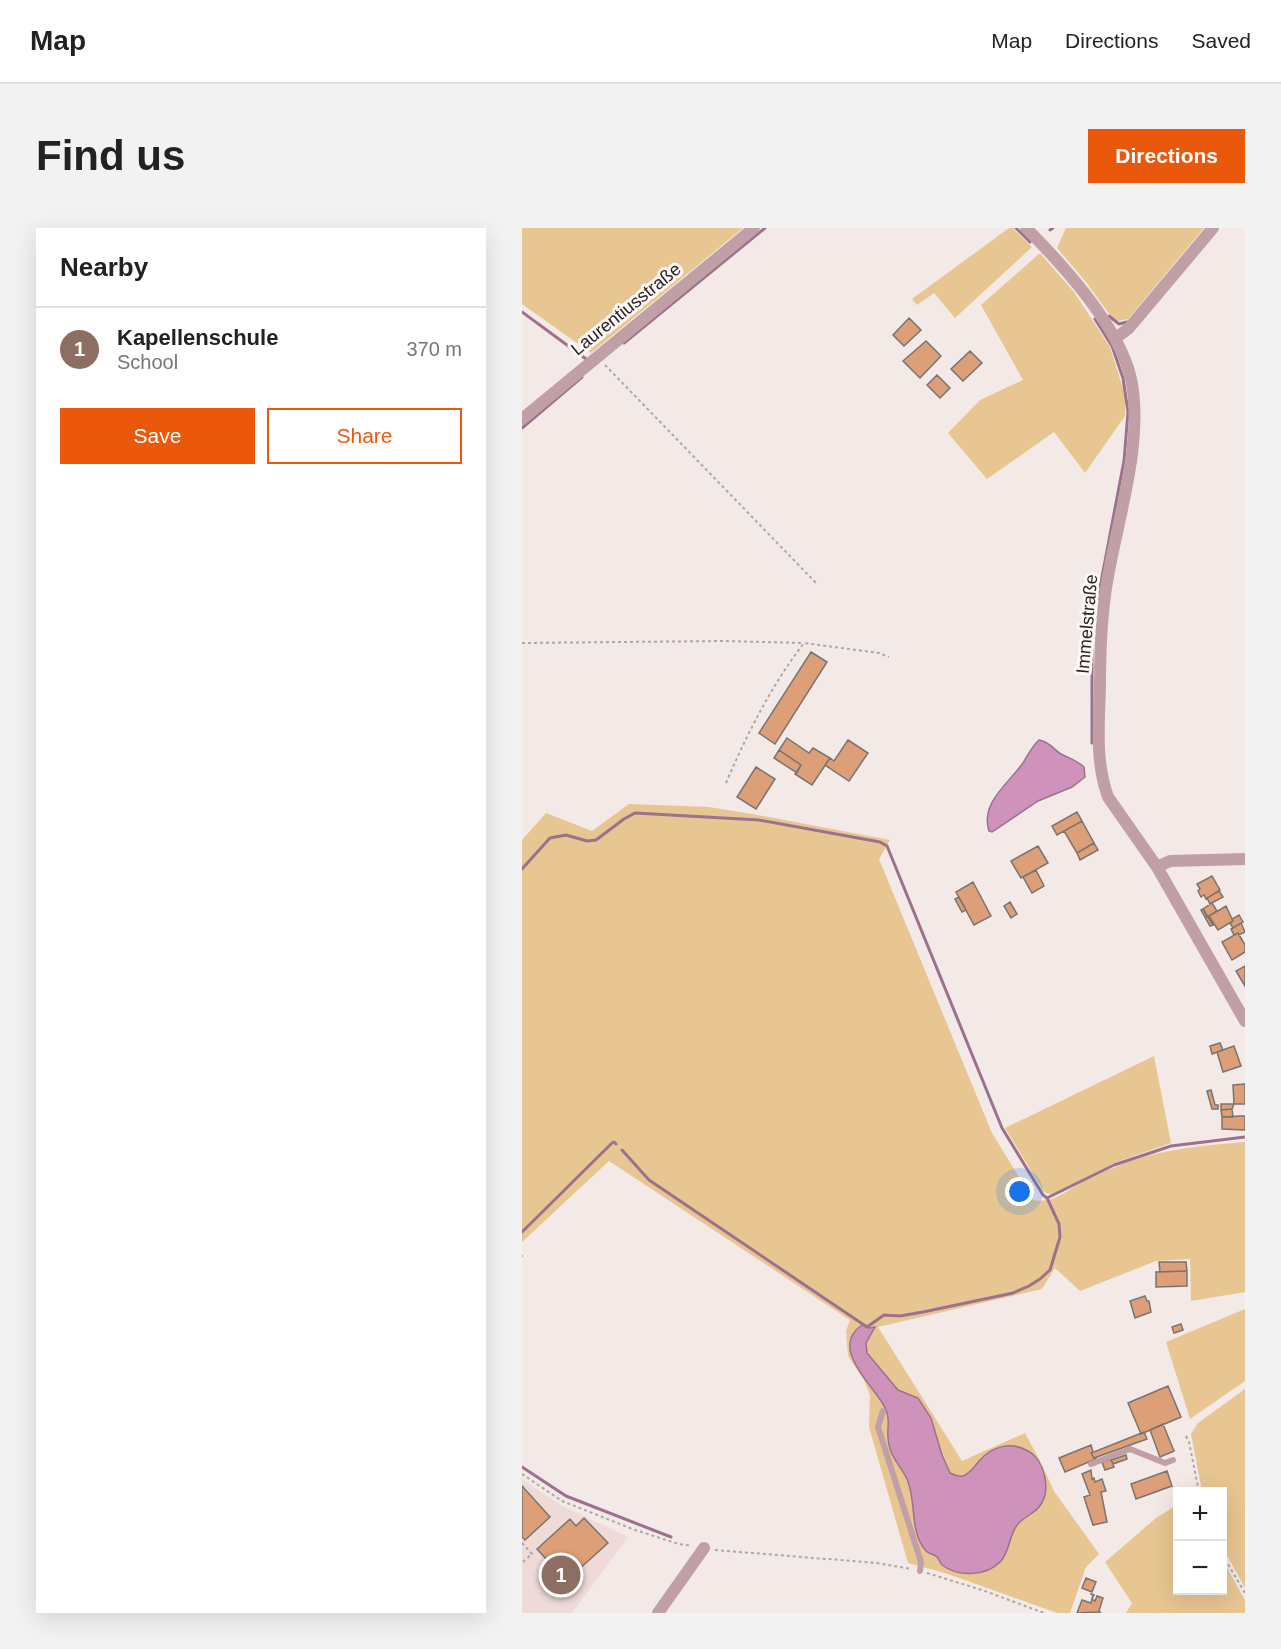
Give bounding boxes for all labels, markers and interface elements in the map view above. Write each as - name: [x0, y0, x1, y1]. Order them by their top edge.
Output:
- text: Map: [30, 25, 86, 56]
- text: Map: [991, 29, 1032, 52]
- text: Directions: [1065, 29, 1158, 52]
- text: Saved: [1191, 29, 1251, 52]
- button: Directions: [1088, 129, 1245, 183]
- text: Find us: [36, 132, 185, 179]
- text: Nearby: [60, 252, 148, 282]
- street label: Laurentiusstraße: [567, 259, 685, 359]
- text: Kapellenschule: [117, 325, 278, 350]
- text: 1: [74, 338, 85, 360]
- text: 370 m: [406, 338, 462, 360]
- text: School: [117, 351, 178, 373]
- button: Save: [60, 408, 255, 464]
- button: Share: [267, 408, 462, 464]
- street label: Immelstraße: [1073, 573, 1101, 675]
- your location: [1005, 1177, 1034, 1206]
- map controls: [1173, 1487, 1227, 1595]
- button: +: [1173, 1487, 1227, 1541]
- button: −: [1173, 1541, 1227, 1595]
- pin: 1: [542, 1552, 580, 1598]

